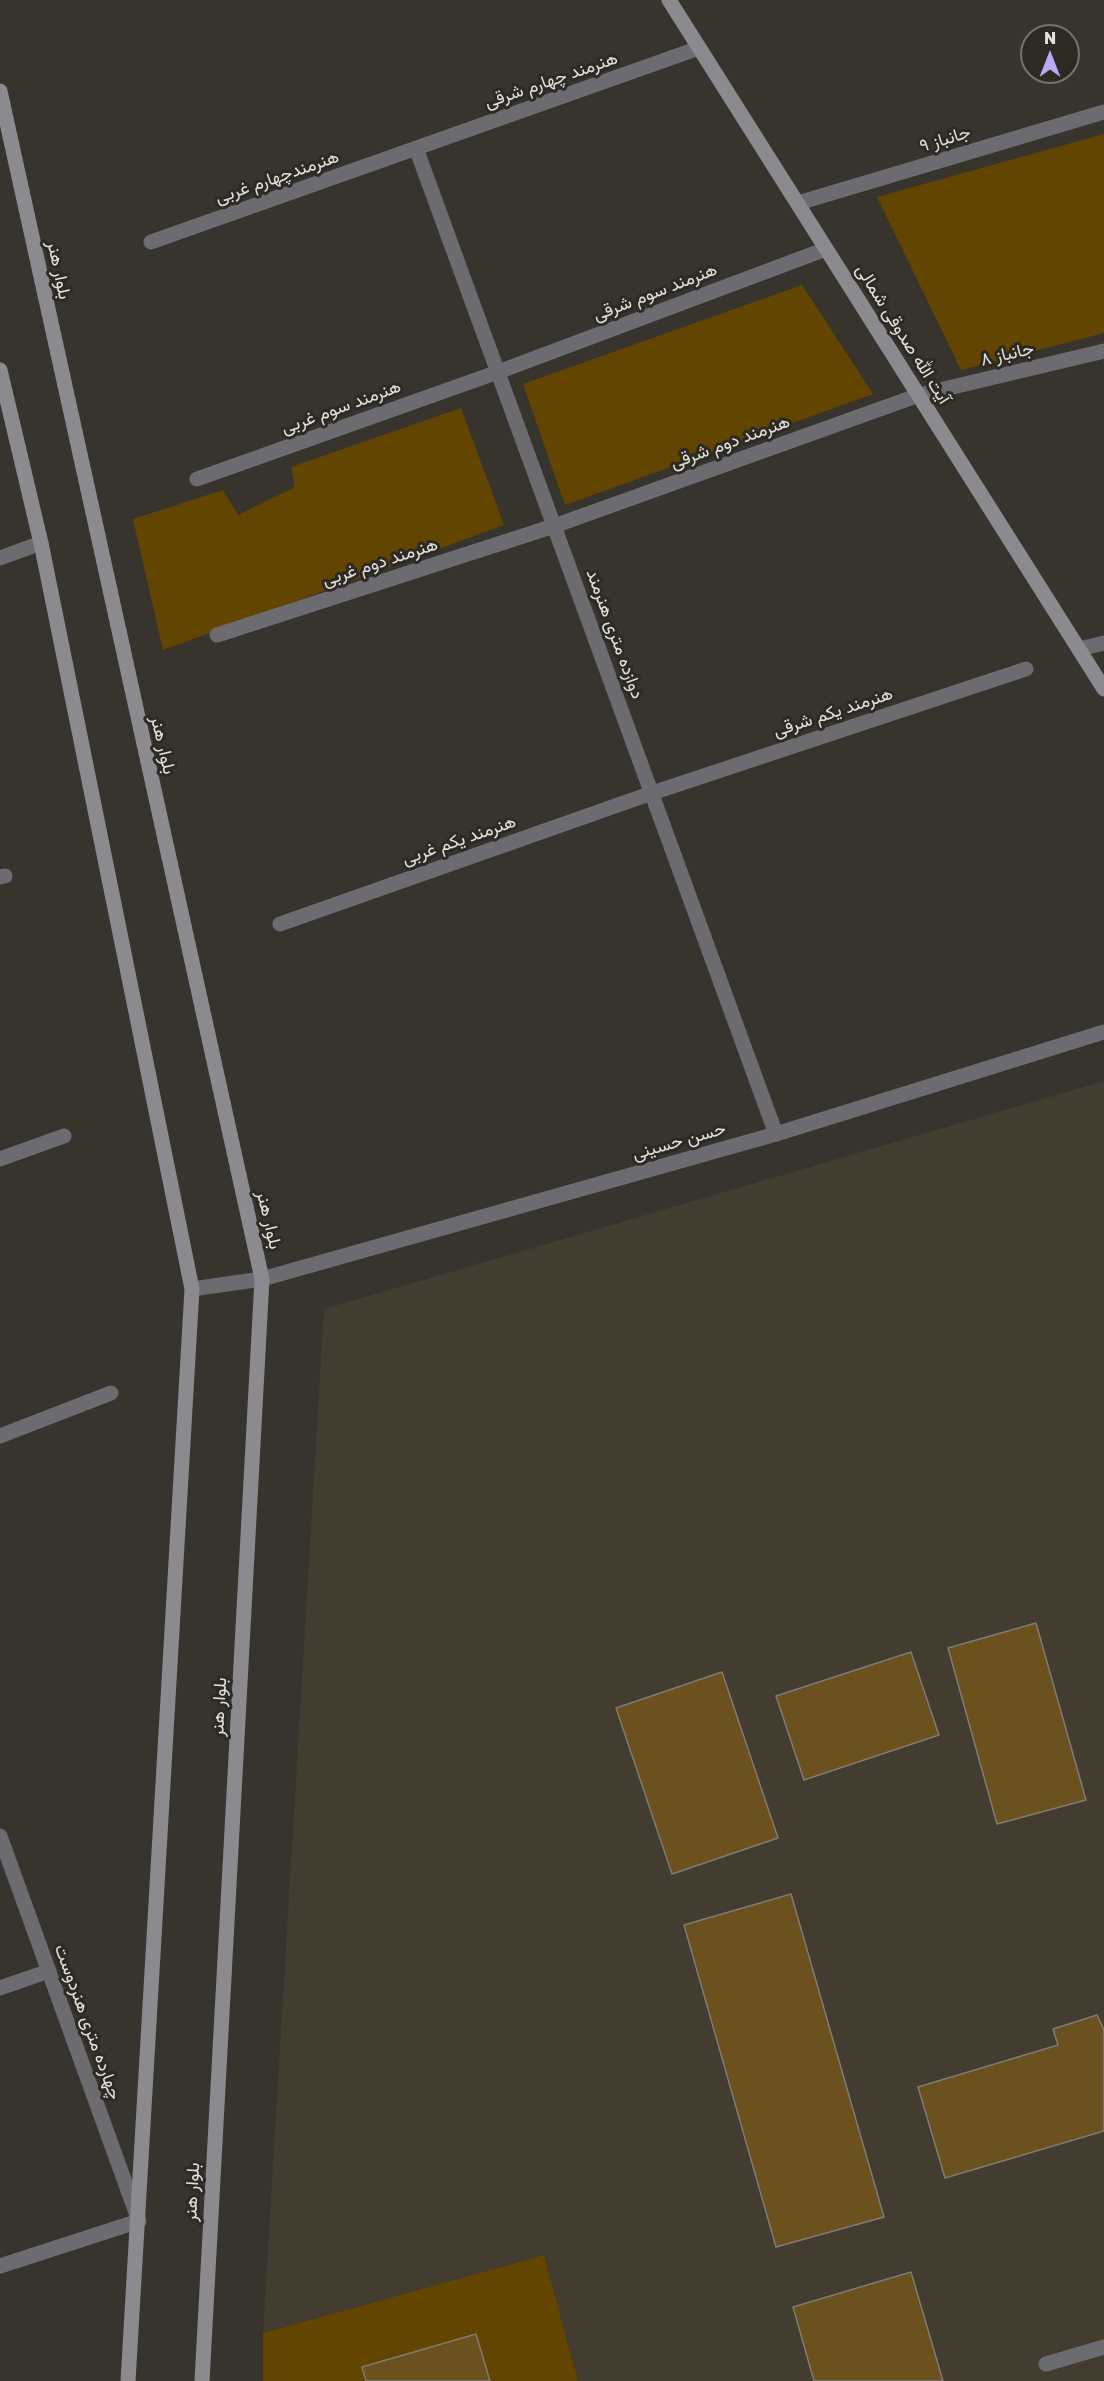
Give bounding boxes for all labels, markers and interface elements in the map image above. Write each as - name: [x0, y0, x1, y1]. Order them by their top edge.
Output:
- north arrow: [1020, 24, 1080, 84]
- text: N: [1044, 28, 1056, 48]
- street label: هنرمند چهارم شرقی: [482, 47, 620, 113]
- street label: جانباز ۹: [917, 121, 973, 157]
- street label: هنرمندچهارم غربی: [212, 146, 342, 208]
- street label: بلوار هنر: [42, 239, 76, 301]
- street label: هنرمند سوم شرقی: [590, 258, 720, 326]
- street label: آیت الله صدوقی شمالی: [851, 260, 955, 408]
- street label: جانباز ۸: [978, 337, 1036, 371]
- street label: هنرمند سوم غربی: [278, 375, 404, 439]
- street label: هنرمند دوم شرقی: [667, 410, 793, 474]
- street label: هنرمند دوم غربی: [319, 533, 441, 591]
- street label: دوازده متری هنرمند: [581, 566, 649, 702]
- street label: هنرمند یکم شرقی: [771, 683, 895, 741]
- street label: بلوار هنر: [146, 714, 180, 776]
- street label: هنرمند یکم غربی: [399, 810, 519, 870]
- street label: حسن حسینی: [630, 1117, 728, 1165]
- street label: بلوار هنر: [252, 1189, 286, 1251]
- street label: بلوار هنر: [207, 1677, 231, 1737]
- street label: چهارده متری هنردوست: [50, 1941, 126, 2103]
- street label: بلوار هنر: [180, 2162, 204, 2222]

